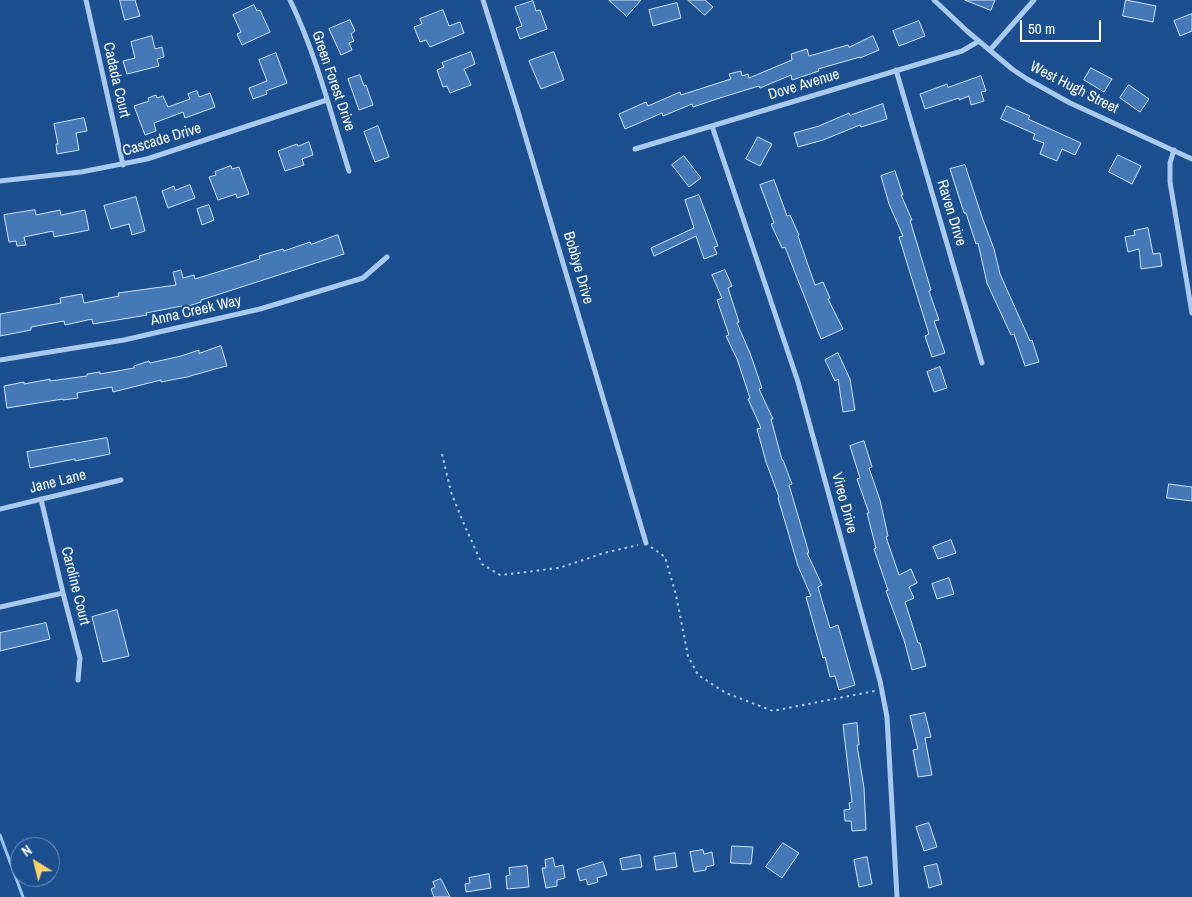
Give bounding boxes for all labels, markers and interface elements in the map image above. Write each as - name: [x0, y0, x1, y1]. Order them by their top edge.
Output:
- scale bar: [1022, 10, 1103, 42]
- text: 50 m: [1028, 18, 1055, 39]
- street label: Green Forest Drive: [307, 29, 359, 133]
- street label: Cadada Court: [99, 41, 133, 119]
- street label: West Hugh Street: [1027, 58, 1121, 118]
- street label: Dove Avenue: [766, 66, 842, 104]
- street label: Cascade Drive: [120, 120, 204, 160]
- street label: Raven Drive: [932, 178, 970, 248]
- street label: Bobbye Drive: [559, 230, 597, 306]
- street label: Anna Creek Way: [149, 292, 243, 330]
- street label: Jane Lane: [28, 466, 88, 498]
- street label: Vireo Drive: [827, 471, 861, 535]
- street label: Caroline Court: [57, 545, 93, 627]
- north arrow: [10, 837, 60, 887]
- text: N: [18, 841, 35, 860]

